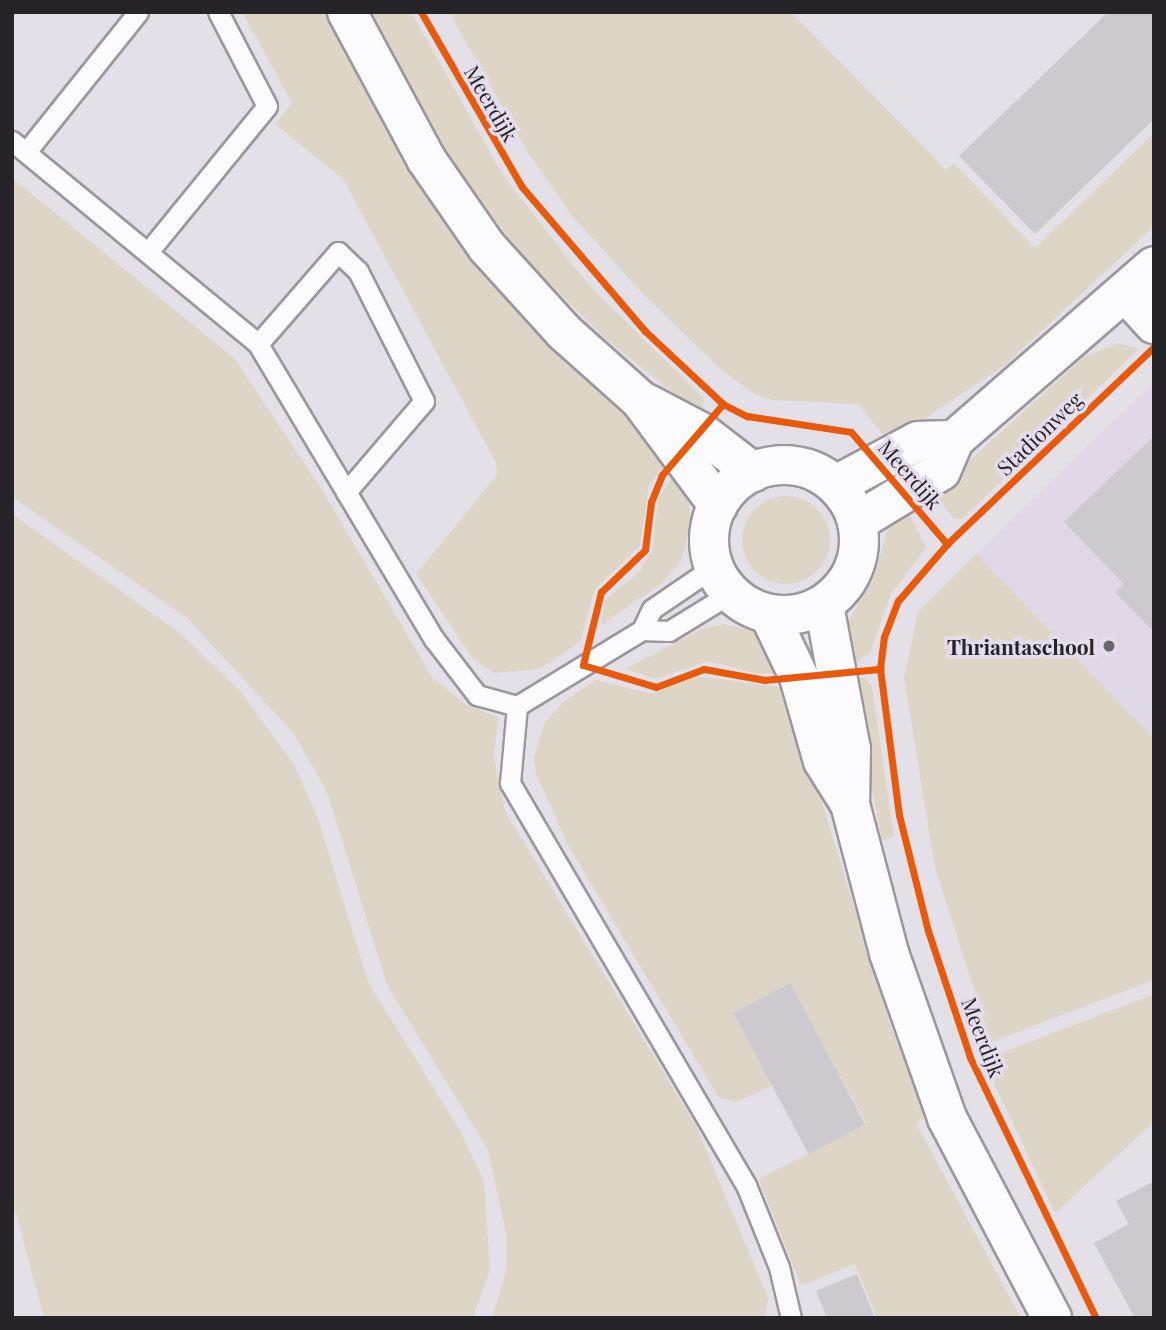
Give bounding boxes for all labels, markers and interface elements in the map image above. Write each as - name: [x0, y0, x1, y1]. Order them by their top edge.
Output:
- street label: Meerdijk: [460, 60, 524, 146]
- street label: Stadionweg: [991, 386, 1087, 480]
- street label: Meerdijk: [874, 434, 948, 514]
- place label: Thriantaschool: [947, 633, 1095, 659]
- marker: Thriantaschool: [1101, 638, 1117, 654]
- street label: Meerdijk: [957, 993, 1011, 1081]

